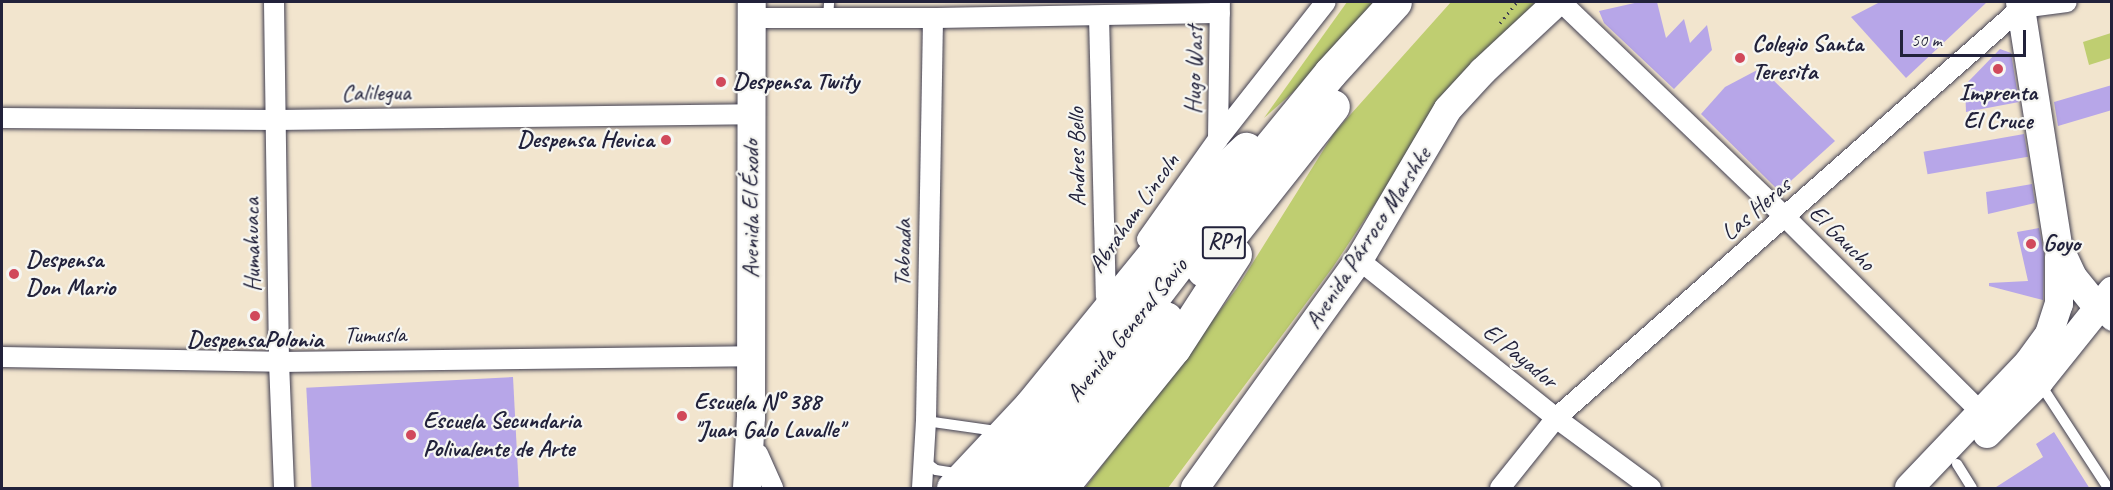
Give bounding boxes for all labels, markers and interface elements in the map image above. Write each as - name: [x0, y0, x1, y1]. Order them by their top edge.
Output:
- scale bar: [1903, 18, 2029, 56]
- street label: Hugo Wast: [1179, 25, 1209, 115]
- text: 50 m: [1911, 29, 1942, 51]
- place label: Colegio Santa Teresita: [1752, 30, 1864, 86]
- marker: Colegio Santa Teresita: [1733, 51, 1747, 65]
- marker: Imprenta El Cruce: [1991, 62, 2005, 76]
- place label: Despensa Twity: [733, 68, 858, 96]
- marker: Despensa Twity: [714, 75, 728, 89]
- street label: Calilegua: [341, 78, 411, 108]
- place label: Imprenta El Cruce: [1959, 79, 2037, 135]
- street label: Andres Bello: [1062, 107, 1092, 207]
- place label: Despensa Hevica: [518, 126, 654, 154]
- marker: Despensa Hevica: [659, 133, 673, 147]
- street label: Avenida El Éxodo: [737, 140, 765, 278]
- street label: Avenida Párroco Marshke: [1299, 142, 1437, 334]
- street label: Abraham Lincoln: [1082, 148, 1186, 278]
- street label: Las Heras: [1715, 171, 1797, 247]
- street label: Humahuaca: [237, 198, 267, 292]
- street label: El Gaucho: [1803, 199, 1881, 277]
- street label: Taboada: [888, 219, 918, 287]
- road number: RP1: [1202, 224, 1246, 262]
- place label: Goyo: [2043, 230, 2080, 258]
- marker: Goyo: [2024, 237, 2038, 251]
- place label: Despensa Don Mario: [26, 246, 116, 302]
- street label: Avenida General Savio: [1060, 252, 1194, 408]
- marker: Despensa Don Mario: [7, 267, 21, 281]
- marker: DespensaPolonia: [248, 309, 262, 323]
- street label: El Payador: [1477, 317, 1563, 395]
- street label: Tumusla: [344, 320, 406, 350]
- place label: DespensaPolonia: [187, 326, 323, 354]
- place label: Escuela N° 388 "Juan Galo Lavalle": [694, 388, 844, 444]
- place label: Escuela Secundaria Polivalente de Arte: [423, 407, 581, 463]
- marker: Escuela N° 388 "Juan Galo Lavalle": [675, 409, 689, 423]
- marker: Escuela Secundaria Polivalente de Arte: [404, 428, 418, 442]

